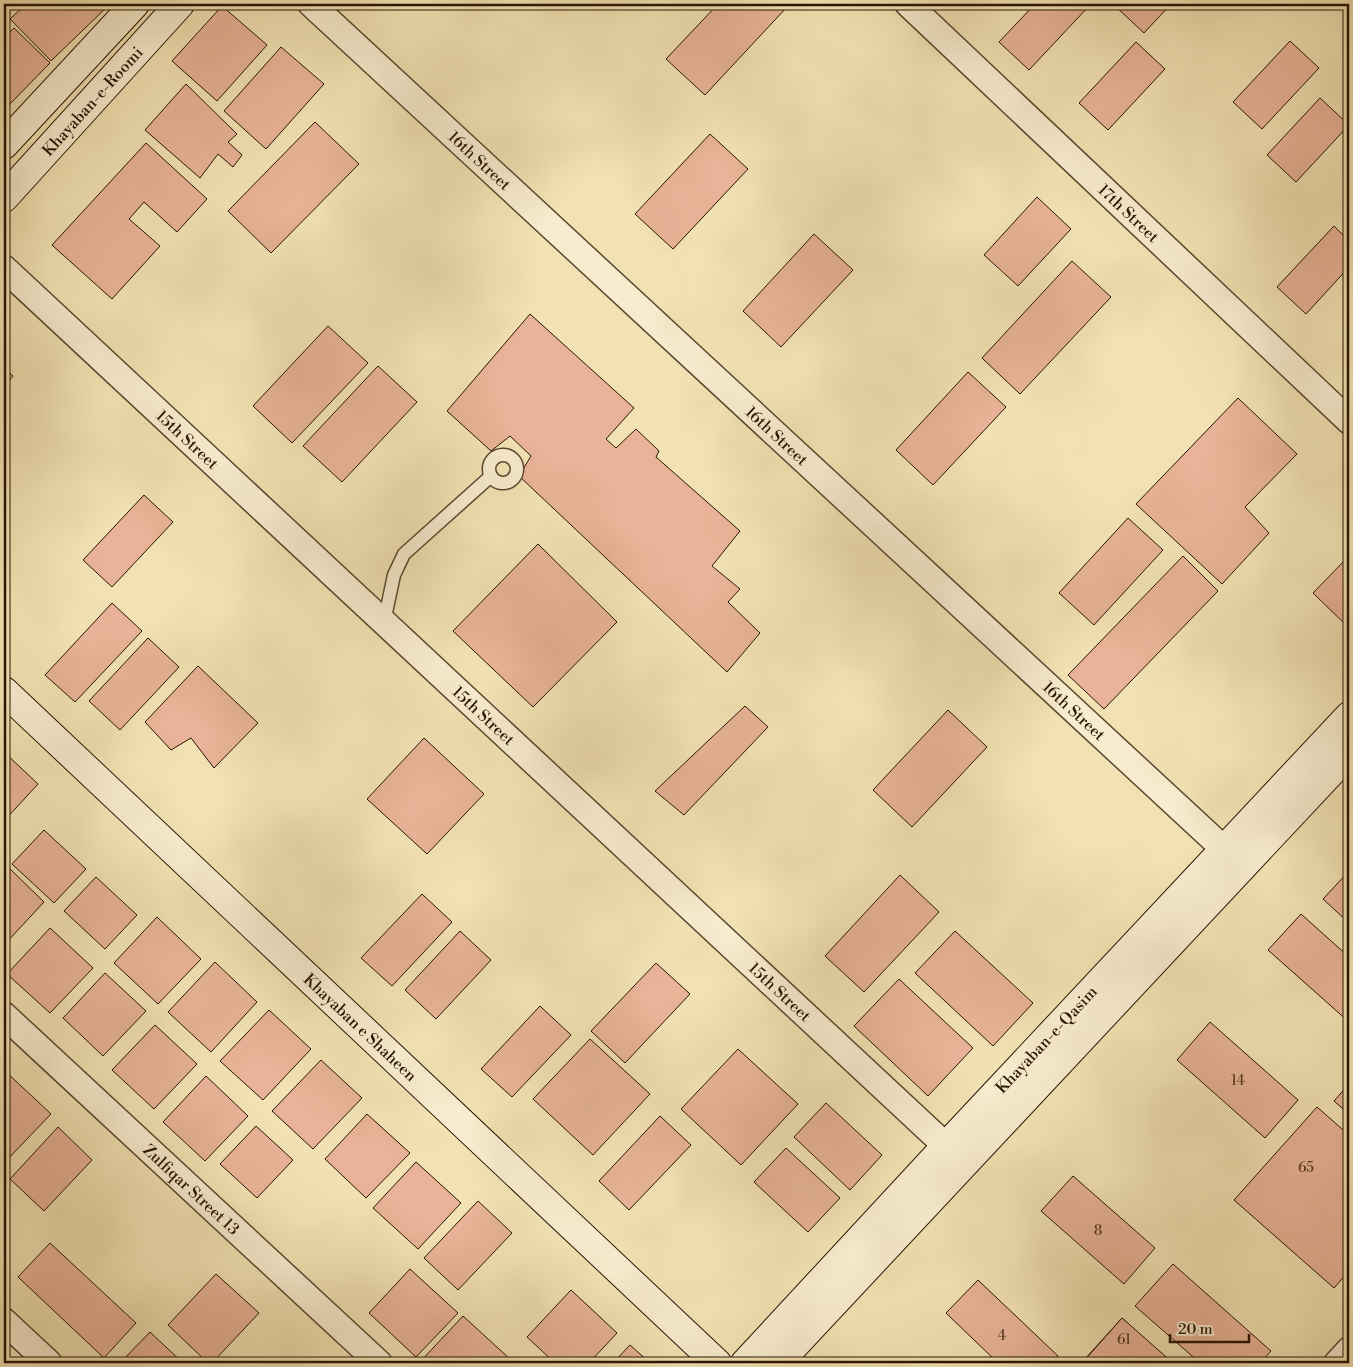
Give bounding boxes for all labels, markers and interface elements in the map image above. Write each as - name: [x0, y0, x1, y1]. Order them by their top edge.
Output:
- street label: Khayaban-e-Roomi: [38, 43, 147, 161]
- street label: 16th Street: [444, 127, 515, 195]
- street label: 17th Street: [1094, 180, 1163, 247]
- street label: 16th Street: [741, 402, 812, 470]
- street label: 15th Street: [152, 406, 223, 474]
- street label: 16th Street: [1038, 677, 1109, 745]
- street label: 15th Street: [448, 682, 519, 750]
- street label: 15th Street: [744, 958, 815, 1026]
- street label: Khayaban e Shaheen: [299, 970, 421, 1086]
- street label: Khayaban-e-Qasim: [992, 982, 1102, 1098]
- house number: 14: [1231, 1072, 1245, 1090]
- street label: Zulfiqar Street 13: [139, 1140, 243, 1240]
- house number: 65: [1298, 1159, 1314, 1177]
- house number: 8: [1094, 1222, 1102, 1240]
- scale bar: [1170, 1312, 1249, 1344]
- text: 20 m: [1178, 1320, 1213, 1339]
- house number: 4: [998, 1327, 1006, 1345]
- house number: 61: [1117, 1331, 1131, 1349]

